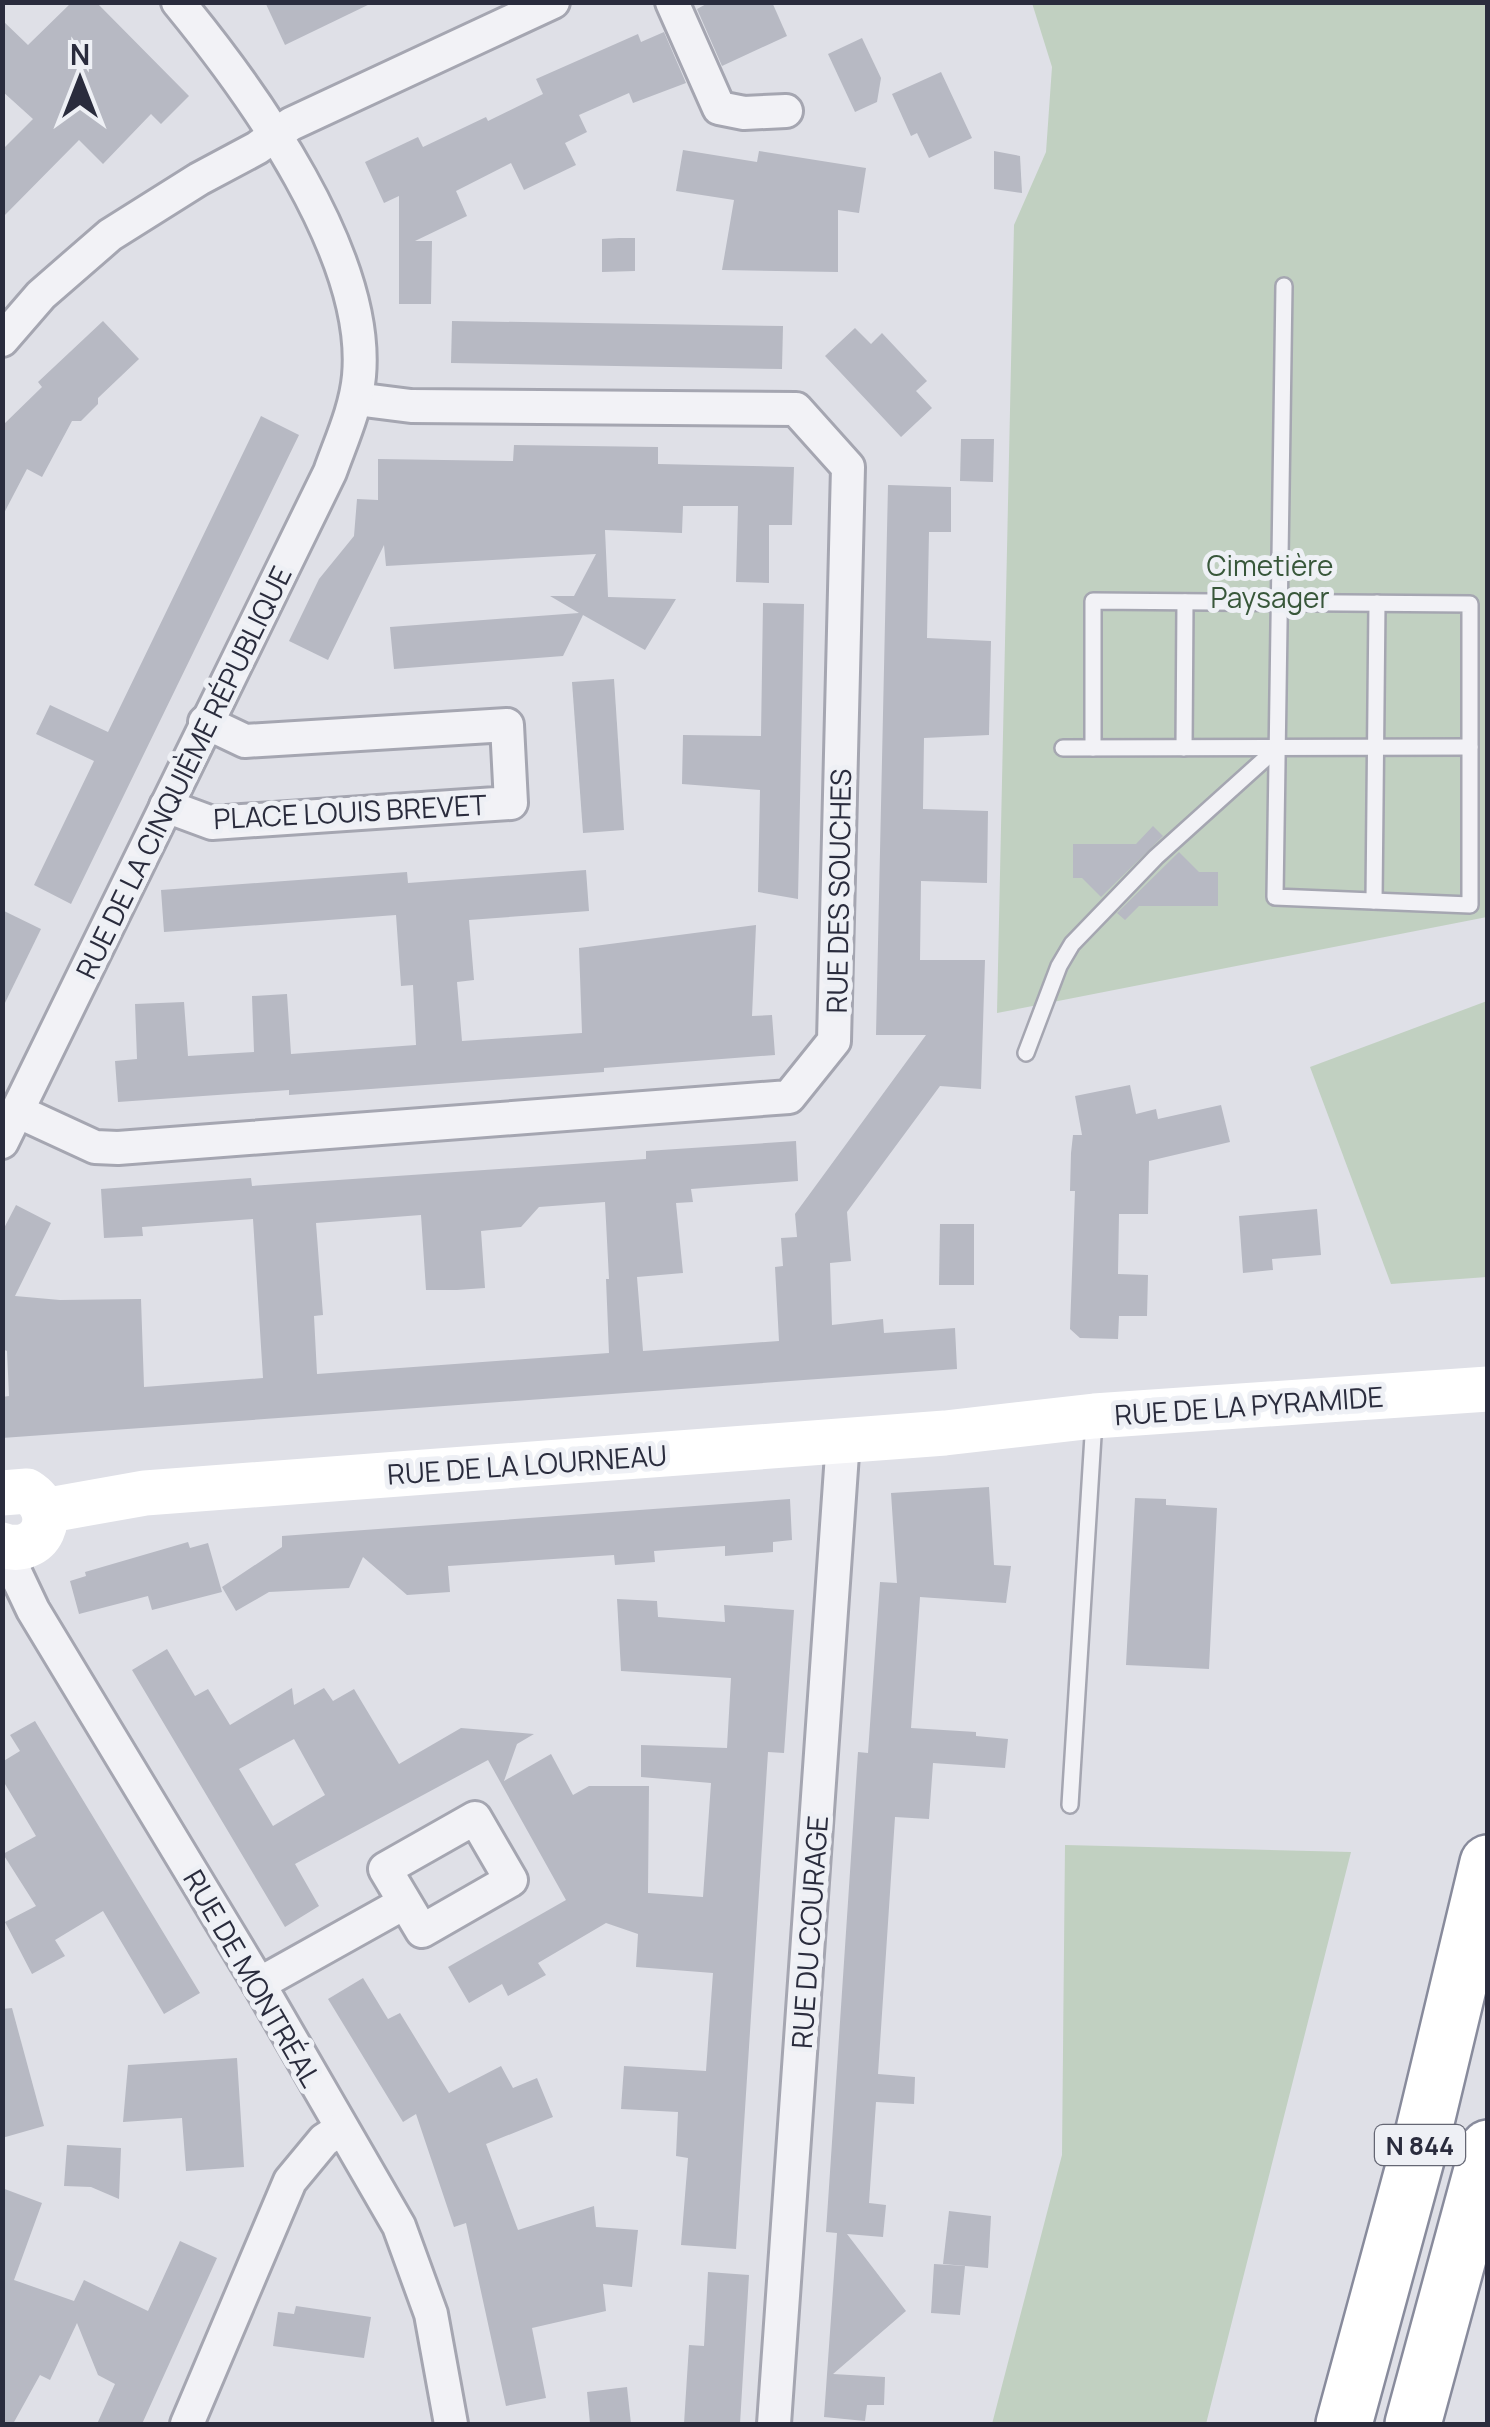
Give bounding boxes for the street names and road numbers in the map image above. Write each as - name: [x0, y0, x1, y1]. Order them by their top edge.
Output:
- street label: RUE DE LA CINQUIÈME RÉPUBLIQUE: [66, 560, 300, 984]
- street label: RUE DES SOUCHES: [817, 768, 859, 1014]
- street label: PLACE LOUIS BREVET: [213, 785, 488, 837]
- street label: RUE DE LA PYRAMIDE: [1113, 1377, 1385, 1433]
- street label: RUE DE LA LOURNEAU: [386, 1435, 668, 1493]
- street label: RUE DU COURAGE: [782, 1814, 836, 2050]
- street label: RUE DE MONTRÉAL: [175, 1863, 331, 2093]
- road number: N 844: [1375, 2125, 1465, 2165]

